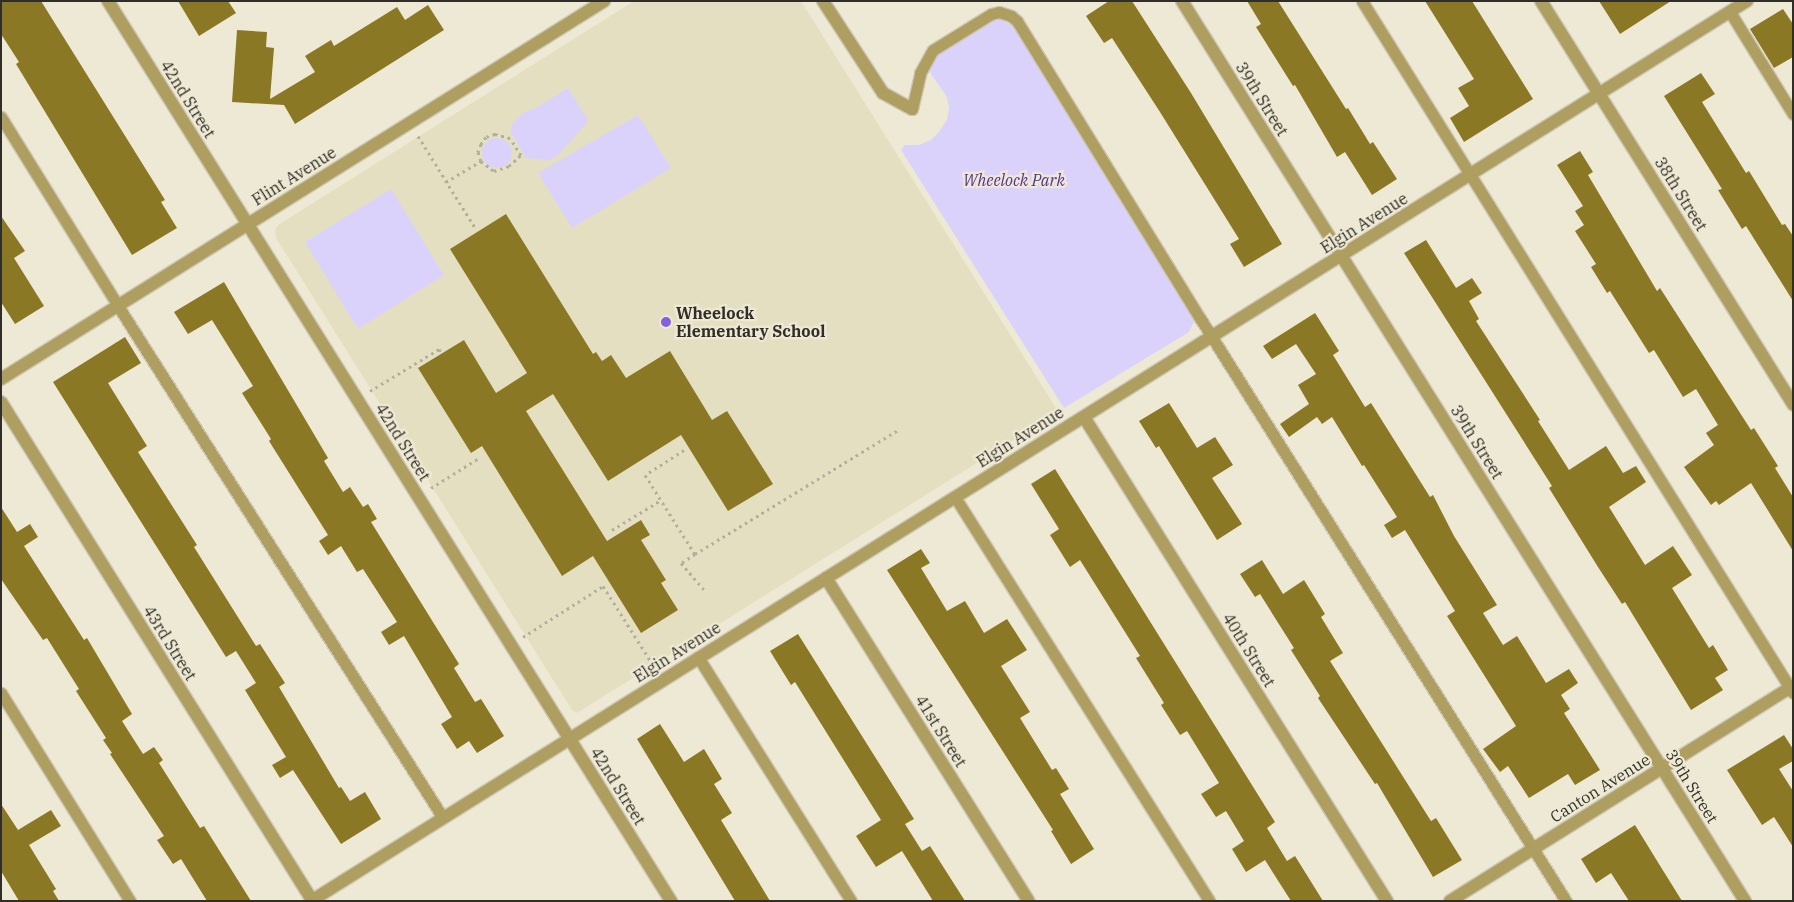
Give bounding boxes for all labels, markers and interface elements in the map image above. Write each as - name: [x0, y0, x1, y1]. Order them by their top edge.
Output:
- street label: 42nd Street: [157, 57, 219, 141]
- street label: 39th Street: [1232, 59, 1292, 139]
- street label: Flint Avenue: [248, 143, 340, 209]
- street label: 38th Street: [1651, 154, 1711, 234]
- park label: Wheelock Park: [963, 170, 1065, 190]
- street label: Elgin Avenue: [1317, 189, 1411, 257]
- place label: Wheelock Elementary School: [676, 303, 825, 341]
- marker: Wheelock Elementary School: [660, 316, 672, 328]
- street label: 42nd Street: [372, 400, 434, 484]
- street label: 39th Street: [1447, 402, 1507, 482]
- street label: Elgin Avenue: [973, 403, 1067, 471]
- street label: 43rd Street: [139, 602, 201, 684]
- street label: 40th Street: [1219, 610, 1279, 690]
- street label: Elgin Avenue: [630, 618, 724, 686]
- street label: 41st Street: [911, 691, 971, 771]
- street label: 42nd Street: [587, 744, 649, 828]
- street label: 39th Street: [1662, 746, 1722, 826]
- street label: Canton Avenue: [1547, 750, 1653, 826]

